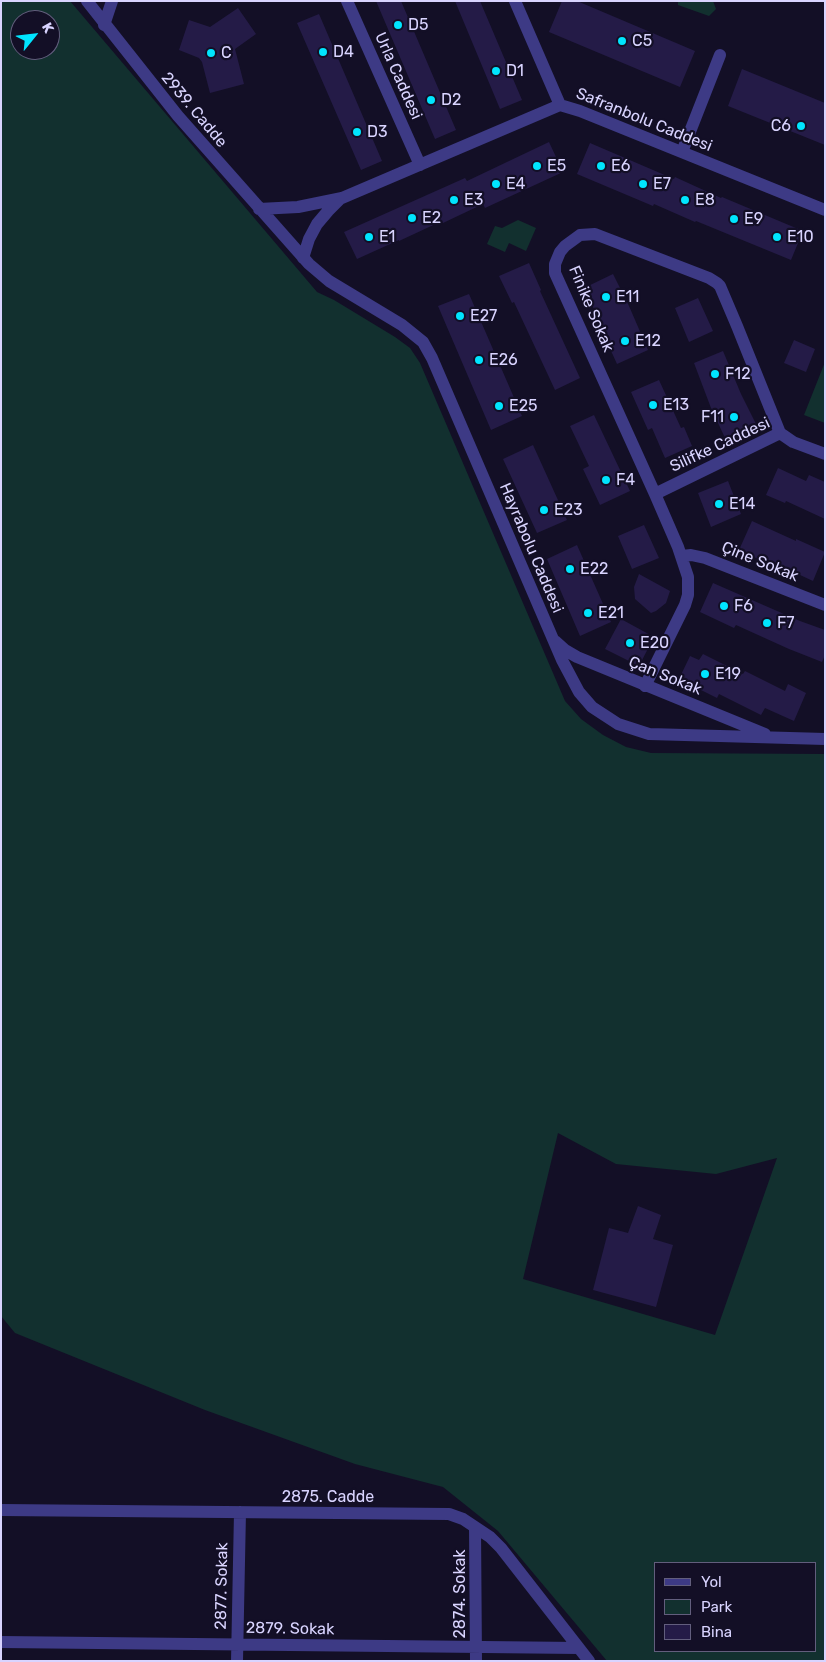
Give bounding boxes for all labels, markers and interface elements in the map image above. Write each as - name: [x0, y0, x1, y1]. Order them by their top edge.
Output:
- north arrow: [10, 10, 60, 60]
- place label: D5: [408, 15, 429, 35]
- marker: D5: [392, 19, 404, 31]
- text: K: [38, 20, 57, 36]
- street label: Urla Caddesi: [370, 29, 426, 123]
- place label: C5: [632, 31, 652, 51]
- marker: C5: [616, 35, 628, 47]
- place label: D4: [333, 42, 354, 62]
- place label: C: [221, 43, 232, 63]
- marker: D4: [317, 46, 329, 58]
- marker: C: [205, 47, 217, 59]
- place label: D1: [506, 61, 524, 81]
- marker: D1: [490, 65, 502, 77]
- street label: 2939. Cadde: [157, 69, 231, 151]
- street label: Safranbolu Caddesi: [573, 84, 715, 156]
- place label: D2: [441, 90, 461, 110]
- marker: D2: [425, 94, 437, 106]
- place label: C6: [771, 116, 791, 136]
- marker: C6: [795, 120, 807, 132]
- place label: D3: [367, 122, 388, 142]
- marker: D3: [351, 126, 363, 138]
- place label: E5: [547, 156, 566, 176]
- place label: E6: [611, 156, 630, 176]
- marker: E5: [531, 160, 543, 172]
- marker: E6: [595, 160, 607, 172]
- place label: E4: [506, 174, 526, 194]
- place label: E7: [653, 174, 671, 194]
- marker: E4: [490, 178, 502, 190]
- marker: E7: [637, 178, 649, 190]
- place label: E3: [464, 190, 483, 210]
- place label: E8: [695, 190, 715, 210]
- marker: E3: [448, 194, 460, 206]
- marker: E8: [679, 194, 691, 206]
- place label: E2: [422, 208, 441, 228]
- place label: E9: [744, 209, 763, 229]
- marker: E2: [406, 212, 418, 224]
- marker: E9: [728, 213, 740, 225]
- place label: E1: [379, 227, 395, 247]
- place label: E10: [787, 227, 814, 247]
- marker: E1: [363, 231, 375, 243]
- marker: E10: [771, 231, 783, 243]
- street label: Finike Sokak: [564, 263, 618, 355]
- place label: E11: [616, 287, 639, 307]
- marker: E11: [600, 291, 612, 303]
- place label: E27: [470, 306, 497, 326]
- marker: E27: [454, 310, 466, 322]
- place label: E12: [635, 331, 661, 351]
- marker: E12: [619, 335, 631, 347]
- place label: E26: [489, 350, 518, 370]
- marker: E26: [473, 354, 485, 366]
- place label: F12: [725, 364, 751, 384]
- marker: F12: [709, 368, 721, 380]
- place label: E13: [663, 395, 689, 415]
- place label: E25: [509, 396, 538, 416]
- marker: E13: [647, 399, 659, 411]
- marker: E25: [493, 400, 505, 412]
- place label: F11: [701, 407, 724, 427]
- marker: F11: [728, 411, 740, 423]
- street label: Silifke Caddesi: [667, 413, 773, 477]
- place label: F4: [616, 470, 635, 490]
- marker: F4: [600, 474, 612, 486]
- street label: Hayrabolu Caddesi: [495, 480, 567, 616]
- place label: E14: [729, 494, 755, 514]
- marker: E14: [713, 498, 725, 510]
- place label: E23: [554, 500, 583, 520]
- marker: E23: [538, 504, 550, 516]
- street label: Çine Sokak: [719, 538, 801, 586]
- place label: E22: [580, 559, 608, 579]
- marker: E22: [564, 563, 576, 575]
- place label: F6: [734, 596, 753, 616]
- marker: F6: [718, 600, 730, 612]
- place label: E21: [598, 603, 624, 623]
- marker: E21: [582, 607, 594, 619]
- place label: F7: [777, 613, 795, 633]
- marker: F7: [761, 617, 773, 629]
- place label: E20: [640, 633, 669, 653]
- marker: E20: [624, 637, 636, 649]
- street label: Çan Sokak: [626, 653, 704, 699]
- place label: E19: [715, 664, 741, 684]
- marker: E19: [699, 668, 711, 680]
- street label: 2875. Cadde: [282, 1487, 374, 1507]
- street label: 2877. Sokak: [212, 1542, 232, 1630]
- street label: 2874. Sokak: [450, 1549, 470, 1639]
- legend: [654, 1562, 816, 1652]
- text: Yol: [701, 1573, 722, 1591]
- text: Park: [701, 1598, 732, 1616]
- street label: 2879. Sokak: [246, 1619, 334, 1639]
- text: Bina: [701, 1623, 732, 1641]

